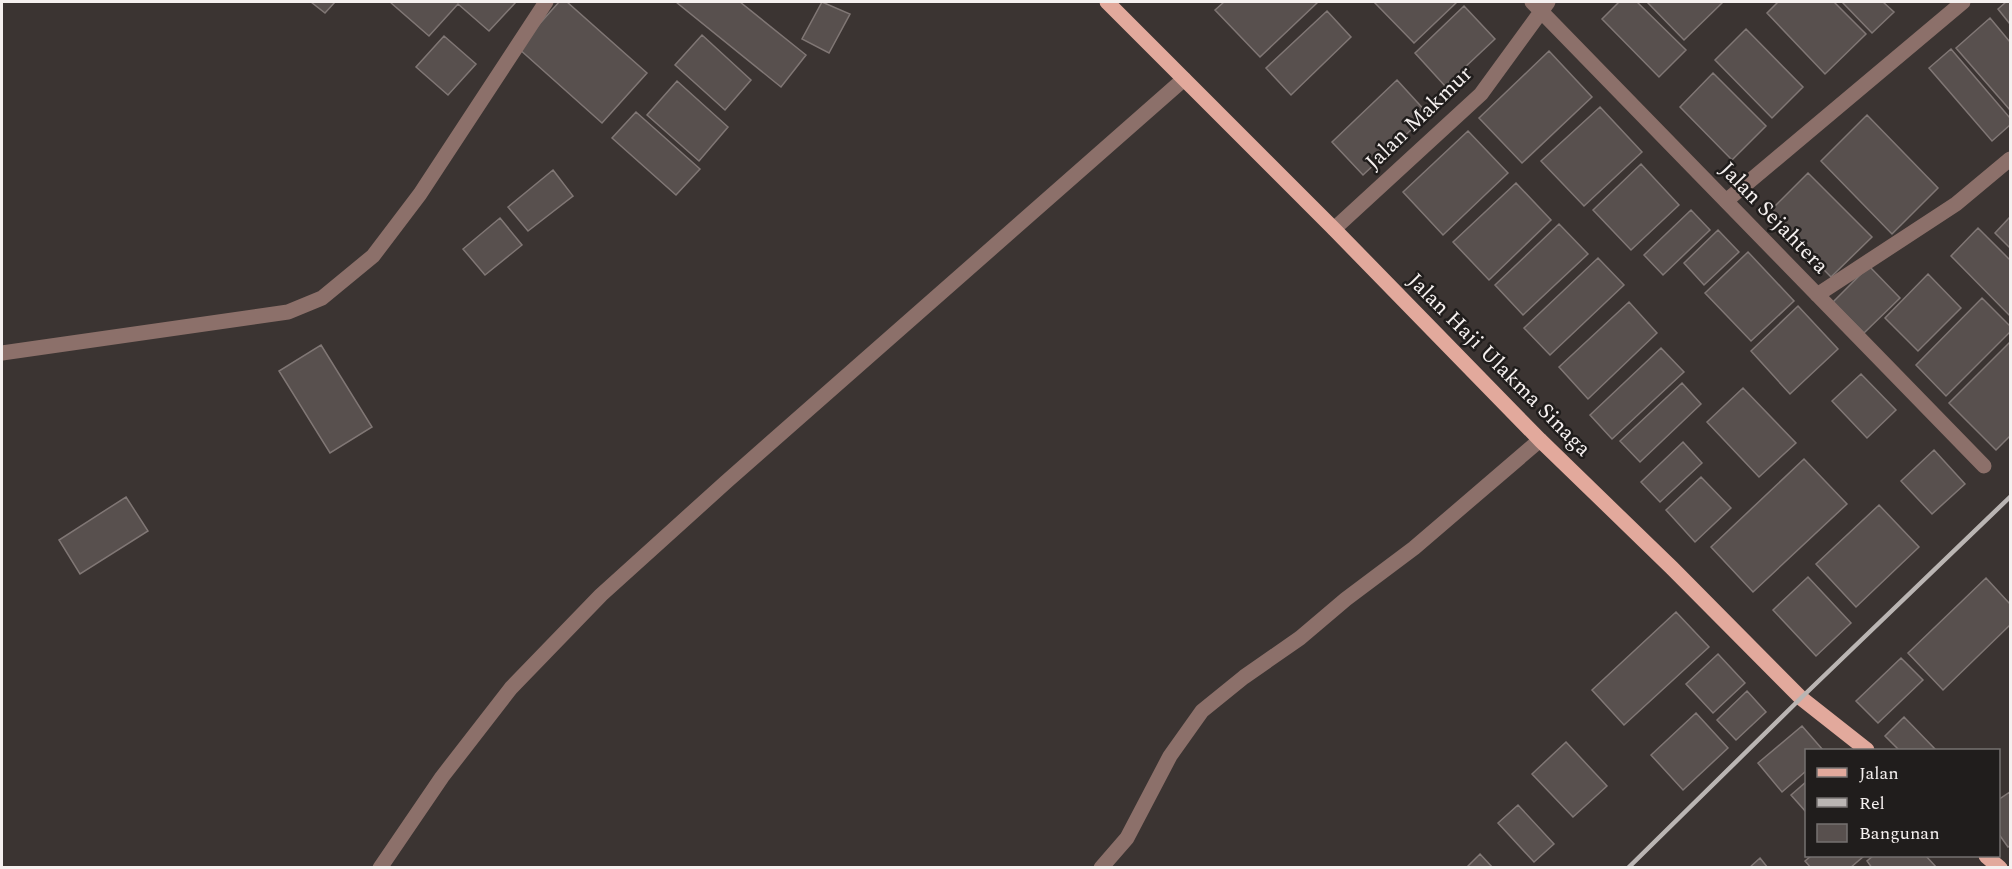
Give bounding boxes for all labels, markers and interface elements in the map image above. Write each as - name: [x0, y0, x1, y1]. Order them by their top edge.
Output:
- street label: Jalan Makmur: [1358, 58, 1480, 178]
- street label: Jalan Sejahtera: [1712, 154, 1837, 282]
- street label: Jalan Haji Ulakma Sinaga: [1399, 265, 1599, 465]
- legend: [1805, 749, 2000, 857]
- text: Jalan: [1859, 760, 1899, 787]
- text: Rel: [1859, 790, 1885, 817]
- text: Bangunan: [1859, 820, 1940, 847]

